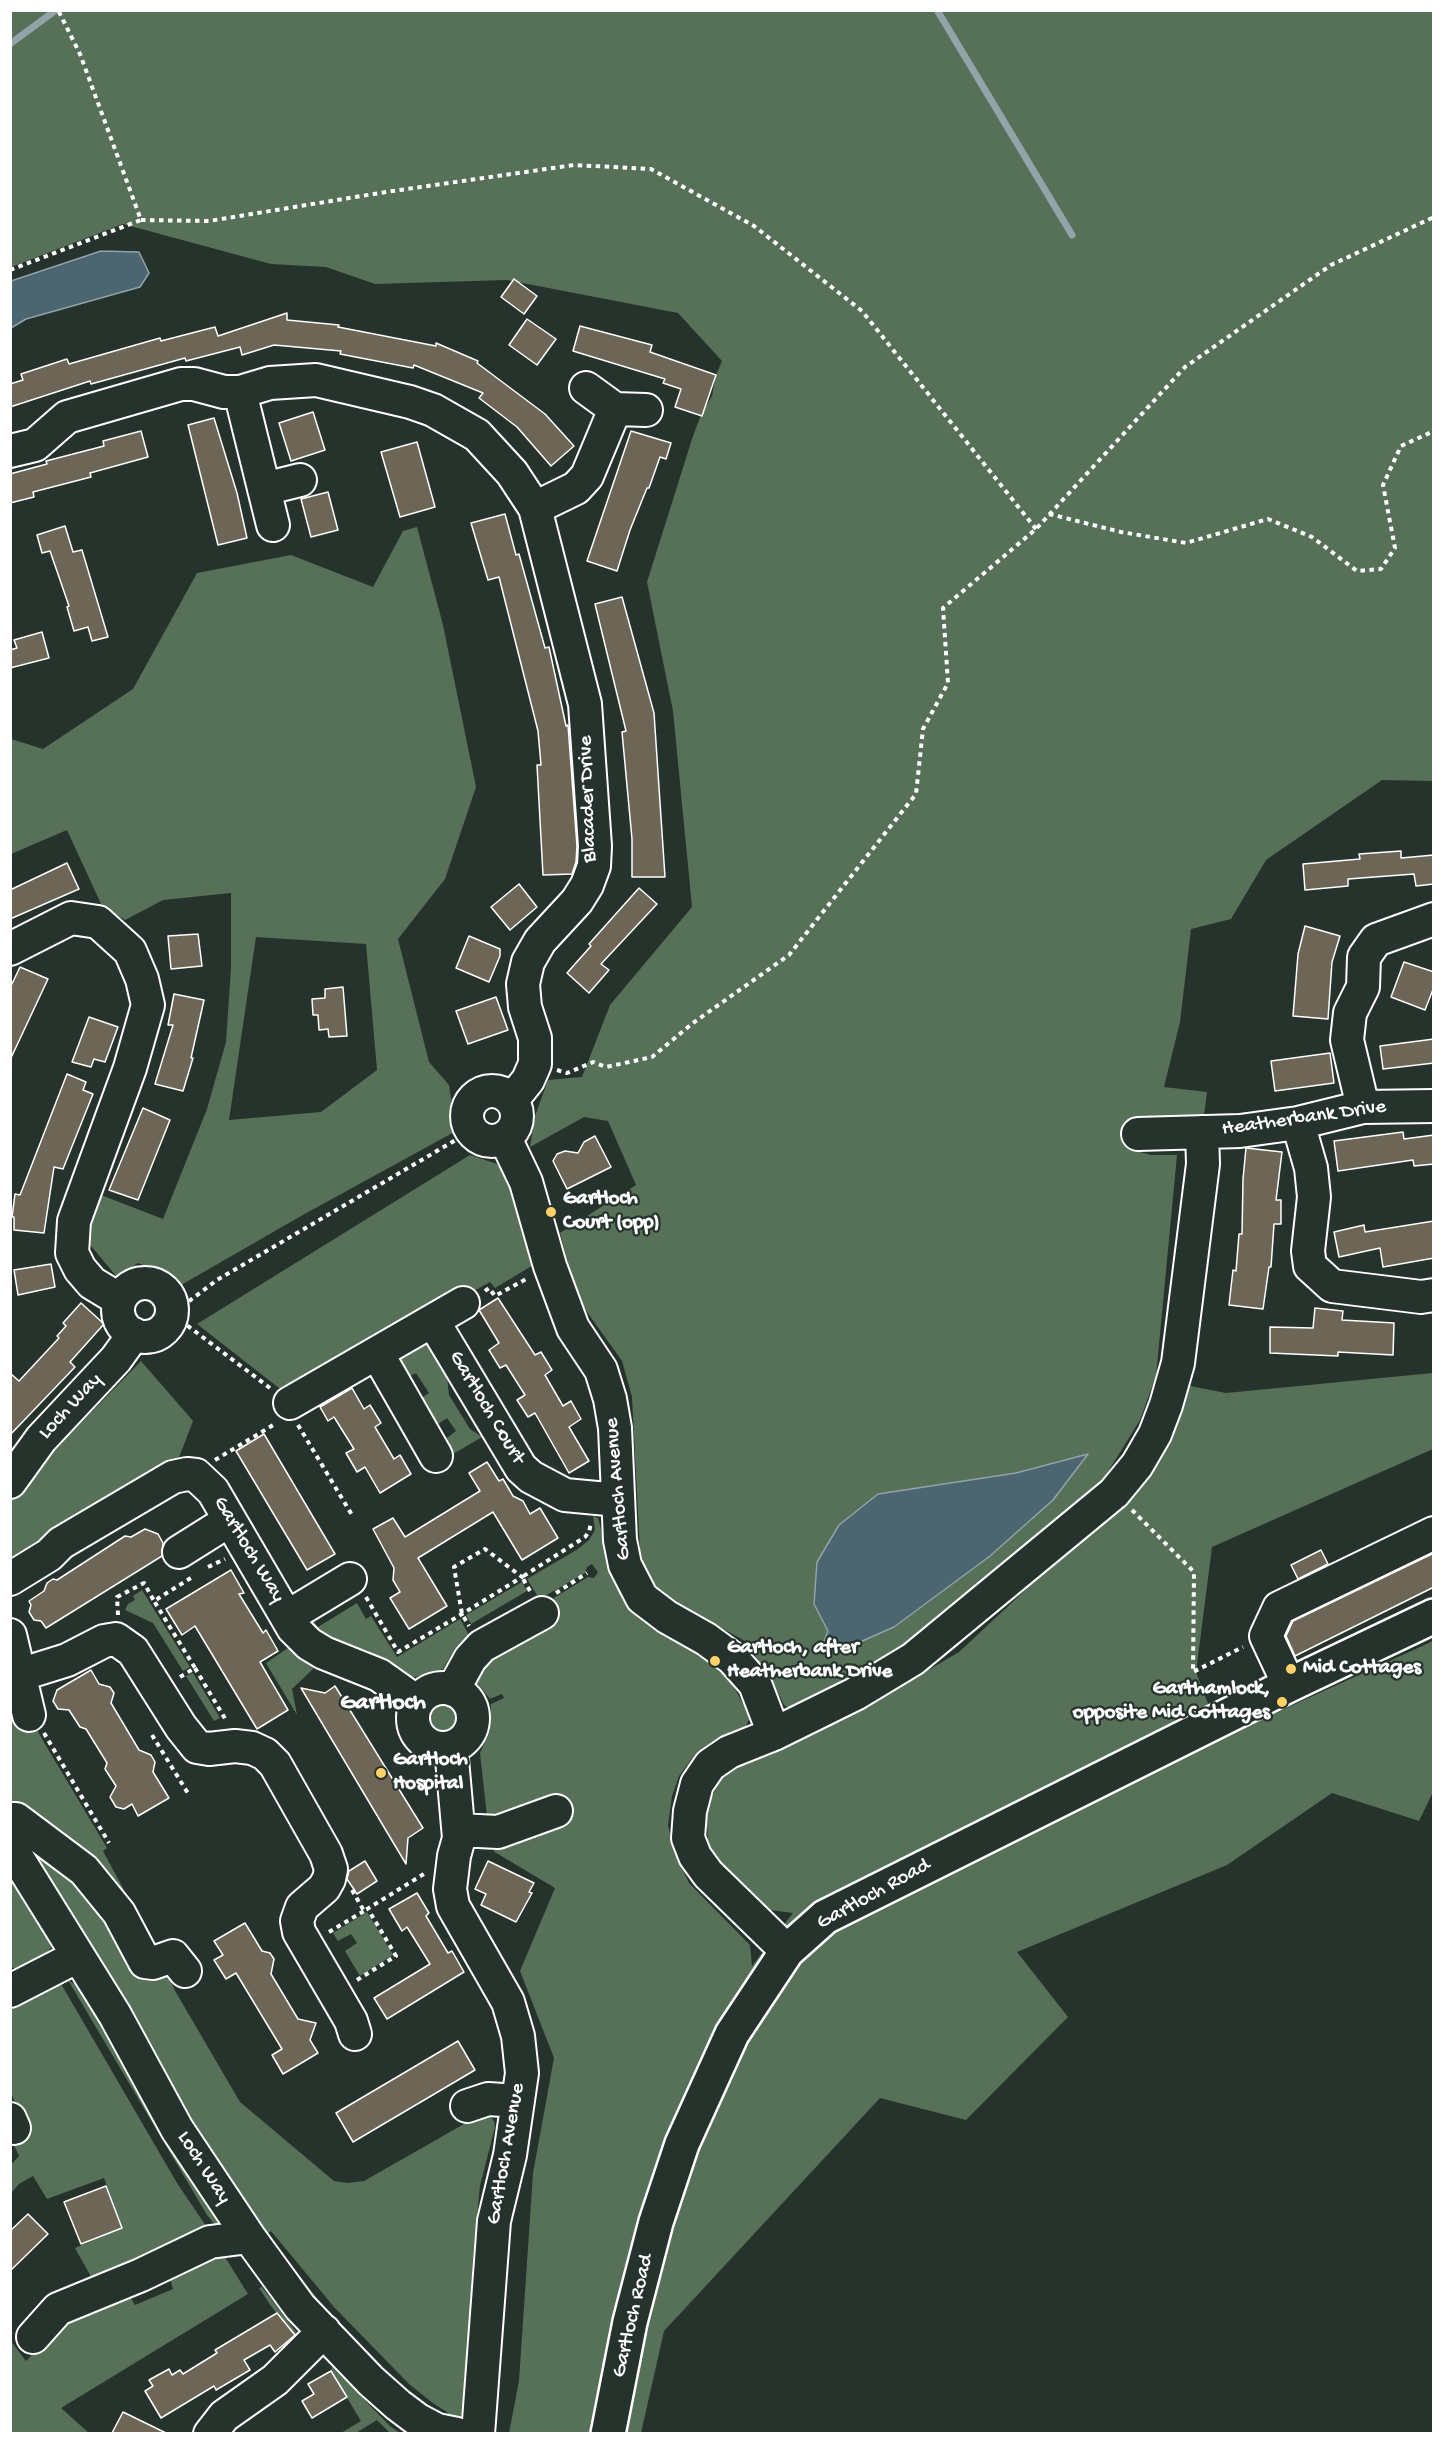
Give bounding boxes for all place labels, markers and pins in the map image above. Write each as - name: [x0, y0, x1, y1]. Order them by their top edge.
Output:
- place label: Gartloch Court (opp): [563, 1187, 660, 1237]
- marker: Gartloch Court (opp): [544, 1205, 558, 1219]
- place label: Gartloch, after Heatherbank Drive: [727, 1636, 892, 1686]
- marker: Gartloch, after Heatherbank Drive: [708, 1654, 722, 1668]
- place label: Mid Cottages: [1303, 1656, 1421, 1682]
- marker: Mid Cottages: [1284, 1662, 1298, 1676]
- place label: Garthamlock, opposite Mid Cottages: [1073, 1677, 1270, 1727]
- marker: Garthamlock, opposite Mid Cottages: [1275, 1695, 1289, 1709]
- place label: Gartloch Hospital: [393, 1748, 468, 1798]
- marker: Gartloch Hospital: [374, 1766, 388, 1780]

